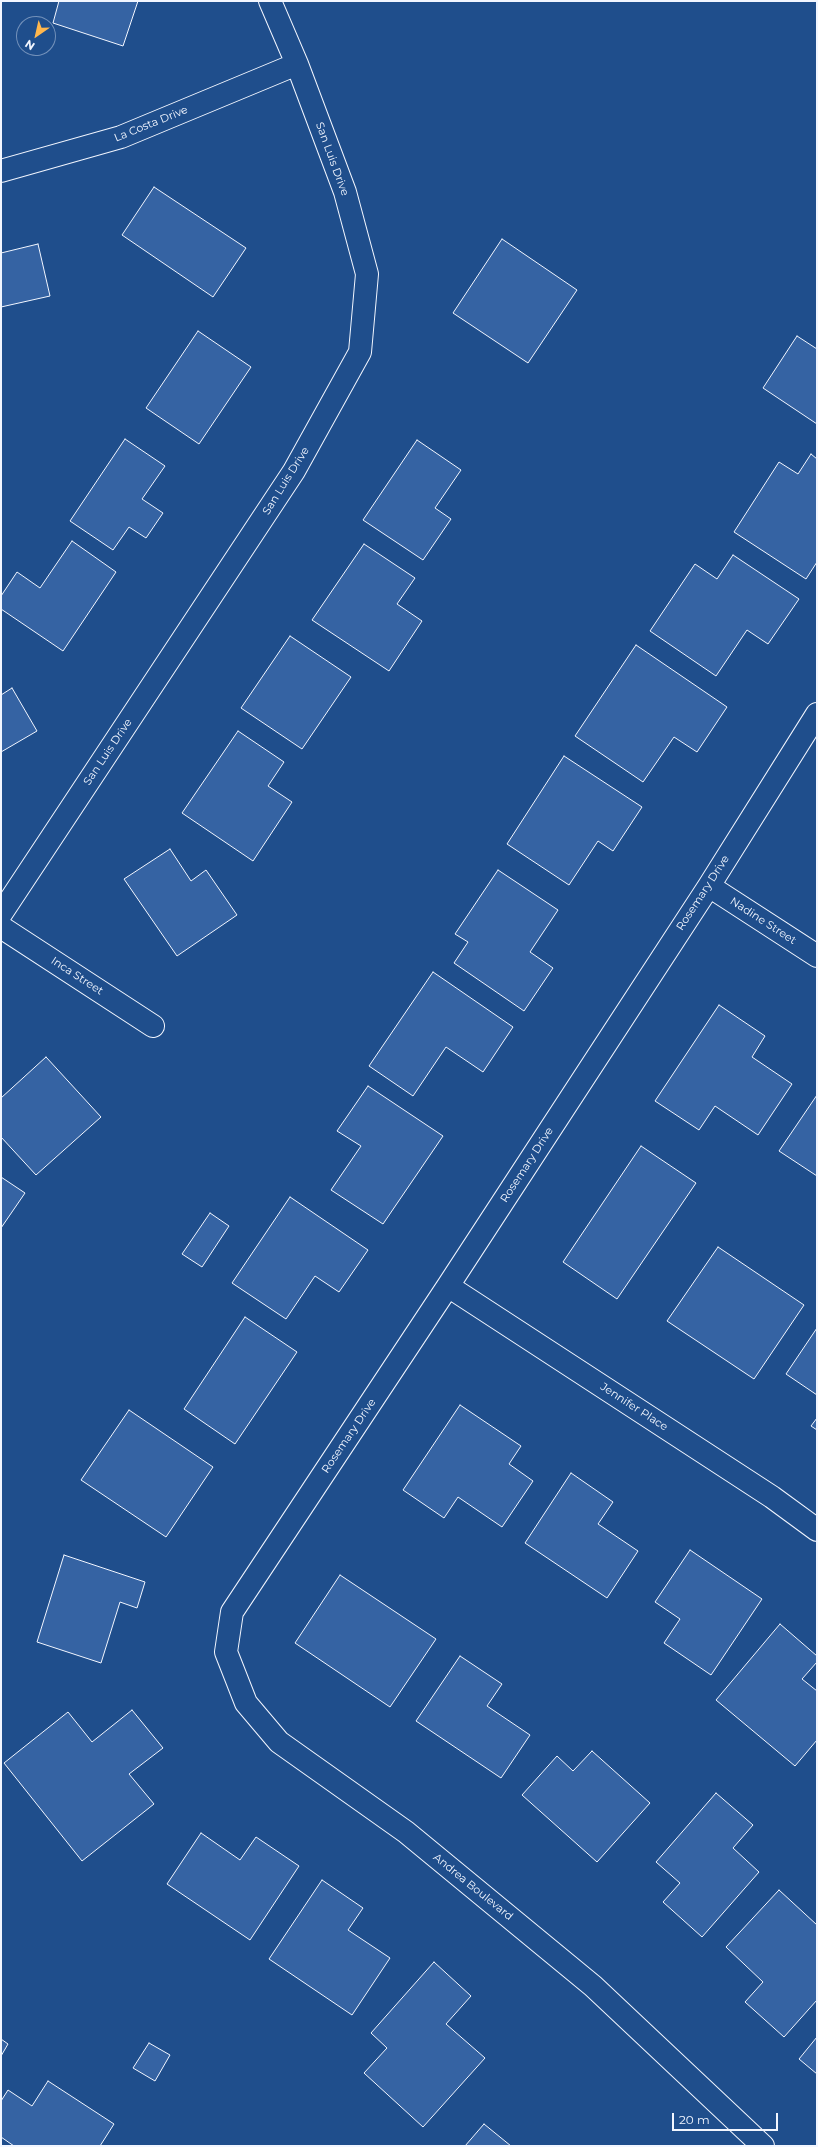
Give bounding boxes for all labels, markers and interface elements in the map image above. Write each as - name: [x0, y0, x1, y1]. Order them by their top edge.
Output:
- north arrow: [16, 16, 56, 56]
- text: N: [22, 37, 37, 53]
- street label: La Costa Drive: [112, 103, 190, 145]
- street label: San Luis Drive: [313, 120, 351, 198]
- street label: San Luis Drive: [260, 445, 312, 517]
- street label: San Luis Drive: [81, 716, 135, 788]
- street label: Rosemary Drive: [674, 853, 732, 933]
- street label: Nadine Street: [728, 895, 798, 947]
- street label: Inca Street: [48, 954, 106, 998]
- street label: Rosemary Drive: [498, 1125, 556, 1205]
- street label: Jennifer Place: [598, 1380, 670, 1434]
- street label: Rosemary Drive: [319, 1396, 379, 1476]
- street label: Andrea Boulevard: [430, 1851, 516, 1923]
- scale bar: [674, 2105, 780, 2131]
- text: 20 m: [679, 2112, 710, 2127]

